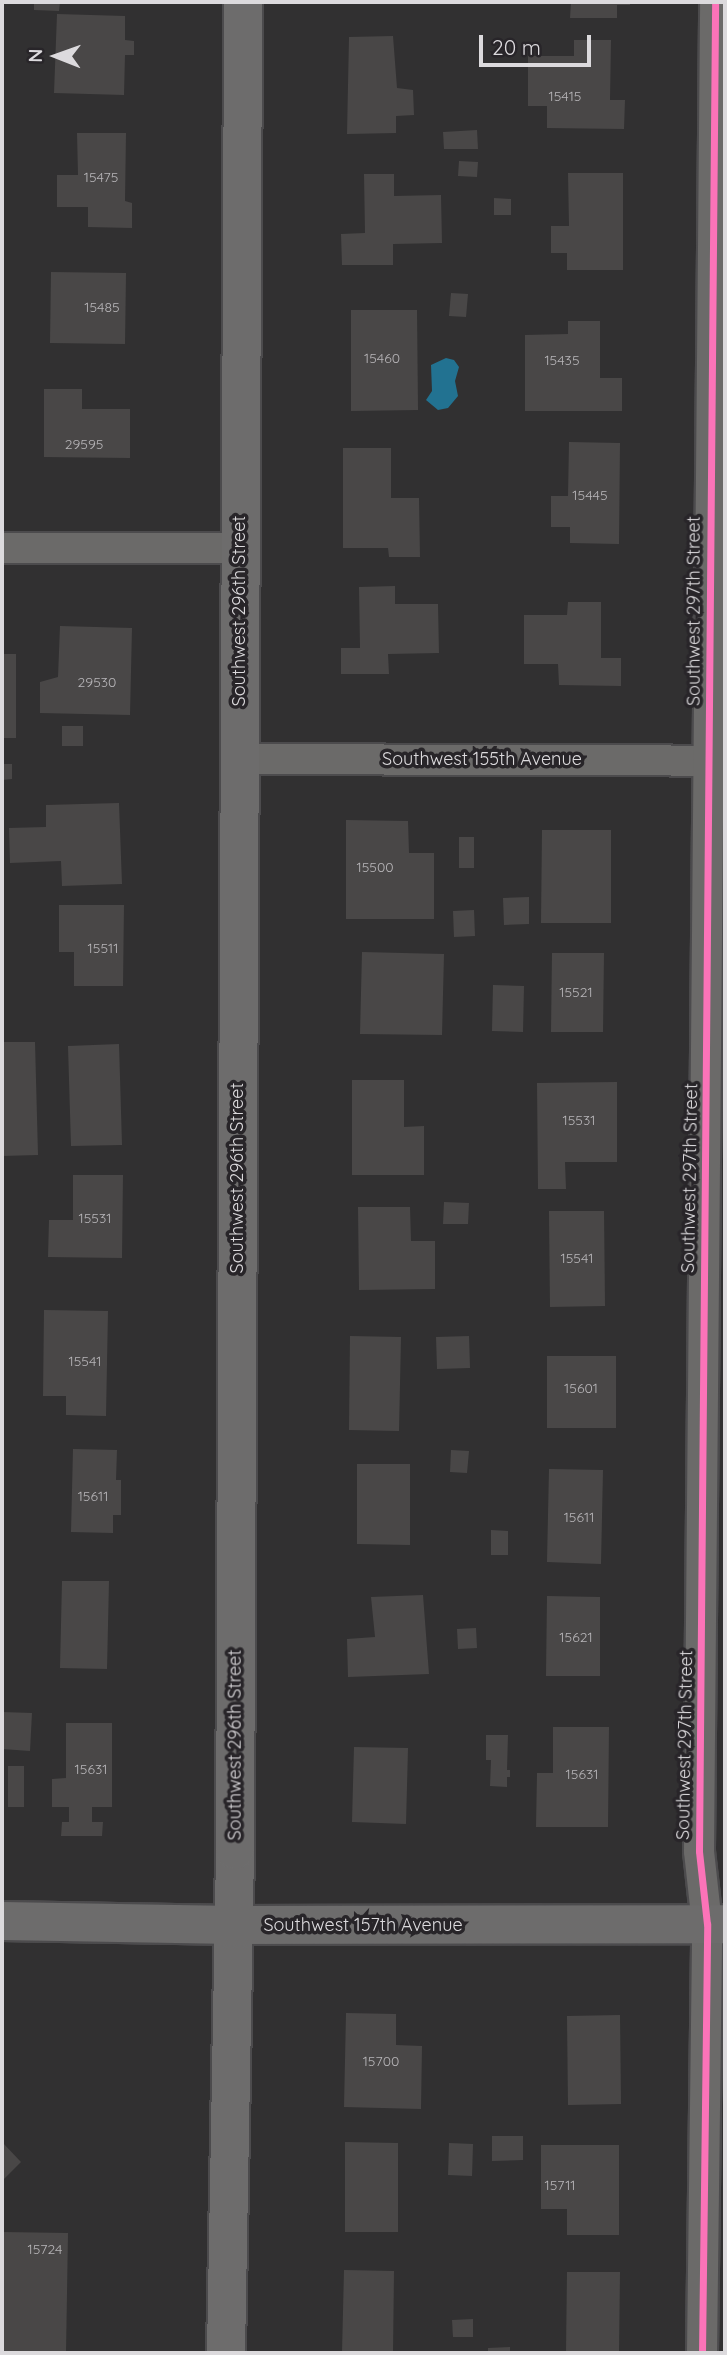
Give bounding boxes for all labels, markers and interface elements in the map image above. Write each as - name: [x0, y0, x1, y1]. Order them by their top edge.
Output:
- north arrow: [21, 21, 91, 91]
- scale bar: [482, 21, 594, 65]
- text: 20 m: [492, 34, 541, 60]
- text: N: [23, 48, 47, 63]
- house number: 15415: [549, 88, 581, 104]
- house number: 15475: [84, 169, 118, 185]
- house number: 15485: [84, 299, 120, 315]
- house number: 15460: [364, 350, 400, 366]
- house number: 15435: [544, 352, 580, 368]
- house number: 29595: [65, 436, 103, 452]
- house number: 15445: [572, 487, 608, 503]
- street label: Southwest 296th Street: [228, 516, 250, 706]
- street label: Southwest 297th Street: [683, 516, 705, 706]
- house number: 29530: [78, 674, 116, 690]
- street label: Southwest 155th Avenue: [382, 748, 582, 770]
- house number: 15500: [356, 859, 394, 875]
- house number: 15511: [88, 940, 118, 956]
- house number: 15521: [559, 984, 593, 1000]
- street label: Southwest 296th Street: [226, 1083, 248, 1273]
- street label: Southwest 297th Street: [678, 1083, 702, 1273]
- house number: 15531: [563, 1112, 595, 1128]
- house number: 15531: [79, 1210, 111, 1226]
- house number: 15541: [561, 1250, 593, 1266]
- house number: 15541: [69, 1353, 101, 1369]
- house number: 15601: [564, 1380, 598, 1396]
- house number: 15611: [78, 1488, 108, 1504]
- house number: 15611: [564, 1509, 594, 1525]
- house number: 15621: [559, 1629, 593, 1645]
- street label: Southwest 296th Street: [224, 1650, 246, 1840]
- street label: Southwest 297th Street: [673, 1650, 697, 1840]
- house number: 15631: [75, 1761, 107, 1777]
- house number: 15631: [566, 1766, 598, 1782]
- street label: Southwest 157th Avenue: [263, 1914, 463, 1936]
- house number: 15700: [363, 2053, 399, 2069]
- house number: 15711: [544, 2177, 576, 2193]
- house number: 15724: [28, 2241, 62, 2257]

